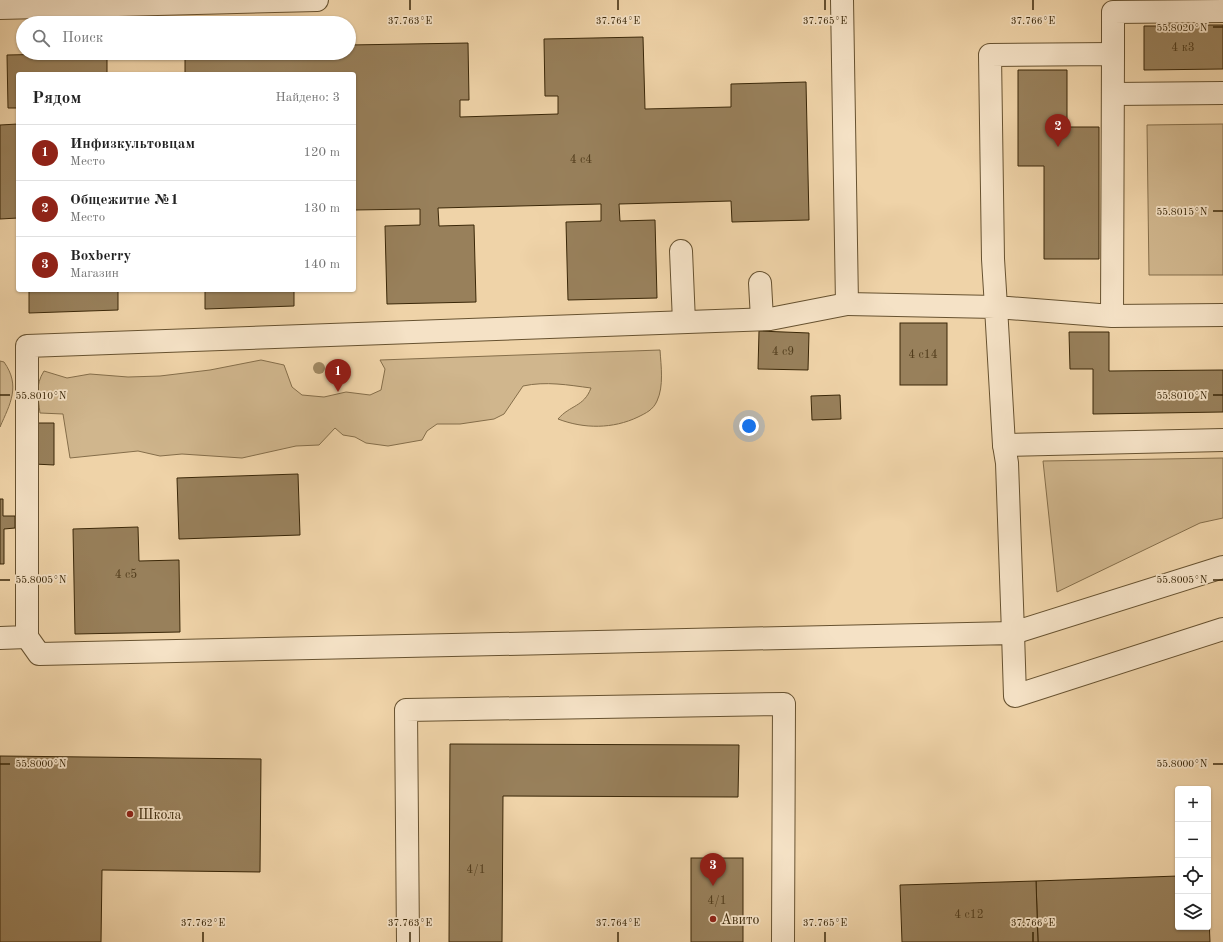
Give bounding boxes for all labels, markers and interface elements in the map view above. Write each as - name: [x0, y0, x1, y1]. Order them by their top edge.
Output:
- search box: [16, 16, 356, 60]
- text: 37.763°E: [388, 16, 432, 26]
- text: 37.764°E: [596, 16, 640, 26]
- text: 37.765°E: [803, 16, 847, 26]
- text: 37.766°E: [1011, 16, 1055, 26]
- text: 55.8020°N: [1156, 23, 1208, 33]
- icon: search: [30, 27, 52, 49]
- text: Поиск: [62, 31, 103, 46]
- house number: 4 к3: [1171, 42, 1195, 54]
- text: Рядом: [32, 90, 81, 107]
- text: Найдено: 3: [276, 91, 340, 104]
- pin: 2: [1045, 114, 1071, 147]
- text: Инфизкультовцам: [70, 137, 195, 152]
- text: 1: [41, 146, 49, 159]
- text: 120 m: [303, 146, 340, 159]
- house number: 4 с4: [570, 154, 592, 166]
- text: Место: [70, 155, 105, 168]
- text: Общежитие №1: [70, 193, 179, 208]
- text: 2: [41, 202, 49, 215]
- text: 130 m: [303, 202, 340, 215]
- text: 55.8015°N: [1156, 207, 1208, 217]
- text: Место: [70, 211, 105, 224]
- text: Boxberry: [70, 249, 131, 264]
- text: 3: [41, 258, 49, 271]
- text: 140 m: [303, 258, 340, 271]
- text: Магазин: [70, 267, 119, 280]
- house number: 4 c9: [772, 346, 794, 358]
- house number: 4 c14: [908, 349, 938, 361]
- pin: 1: [325, 359, 351, 392]
- text: 55.8010°N: [15, 391, 67, 401]
- text: 55.8010°N: [1156, 391, 1208, 401]
- your location: [739, 416, 759, 436]
- house number: 4 c5: [115, 568, 137, 581]
- text: 55.8005°N: [15, 575, 67, 585]
- text: 55.8005°N: [1156, 575, 1208, 585]
- text: 55.8000°N: [15, 759, 67, 769]
- text: 55.8000°N: [1156, 759, 1208, 769]
- map controls: [1175, 786, 1211, 930]
- button: +: [1175, 786, 1211, 822]
- place label: Школа: [138, 808, 181, 822]
- marker: Школа: [125, 809, 135, 819]
- button: −: [1175, 822, 1211, 858]
- pin: 3: [700, 853, 726, 886]
- button: locate: [1175, 858, 1211, 894]
- house number: 4/1: [466, 864, 486, 876]
- button: layers: [1175, 894, 1211, 930]
- house number: 4/1: [707, 895, 727, 907]
- house number: 4 с12: [954, 909, 984, 921]
- place label: Авито: [721, 913, 760, 927]
- marker: Авито: [708, 914, 718, 924]
- text: 37.762°E: [181, 918, 225, 928]
- text: 37.763°E: [388, 918, 432, 928]
- text: 37.764°E: [596, 918, 640, 928]
- text: 37.765°E: [803, 918, 847, 928]
- text: 37.766°E: [1011, 918, 1055, 928]

